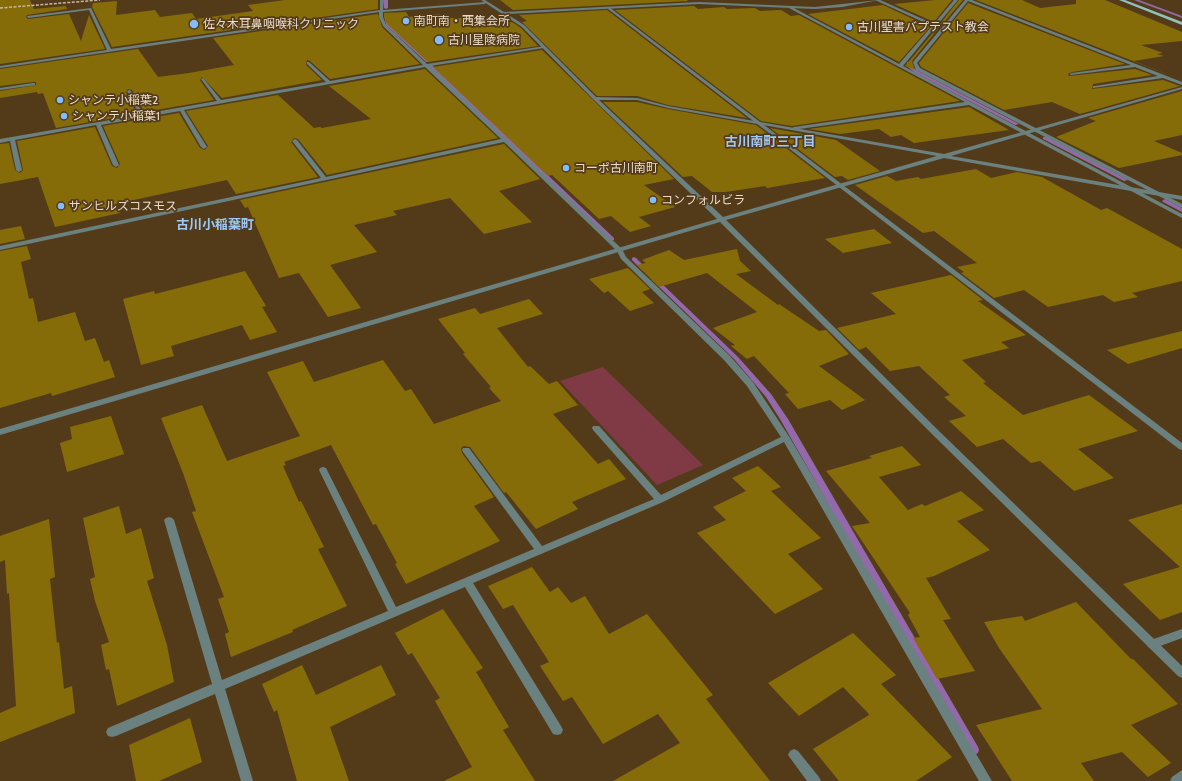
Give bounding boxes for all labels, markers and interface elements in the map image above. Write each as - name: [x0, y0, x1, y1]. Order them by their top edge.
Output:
- place label: 南町南・西集会所: [414, 14, 510, 28]
- marker: 南町南・西集会所: [401, 16, 411, 26]
- place label: 佐々木耳鼻咽喉科クリニック: [203, 17, 359, 31]
- marker: 佐々木耳鼻咽喉科クリニック: [188, 18, 200, 30]
- place label: 古川聖書バプテスト教会: [857, 20, 989, 34]
- marker: 古川聖書バプテスト教会: [844, 22, 854, 32]
- place label: 古川星陵病院: [448, 33, 520, 47]
- marker: 古川星陵病院: [433, 34, 445, 46]
- place label: シャンテ小稲葉2: [68, 93, 158, 107]
- marker: シャンテ小稲葉2: [55, 95, 65, 105]
- place label: シャンテ小稲葉1: [72, 109, 160, 123]
- marker: シャンテ小稲葉1: [59, 111, 69, 121]
- district label: 古川南町三丁目: [725, 134, 815, 150]
- place label: コーポ古川南町: [574, 161, 658, 175]
- marker: コーポ古川南町: [561, 163, 571, 173]
- place label: コンフォルビラ: [661, 193, 745, 207]
- marker: コンフォルビラ: [648, 195, 658, 205]
- place label: サンヒルズコスモス: [69, 199, 177, 213]
- marker: サンヒルズコスモス: [56, 201, 66, 211]
- district label: 古川小稲葉町: [176, 217, 254, 233]

